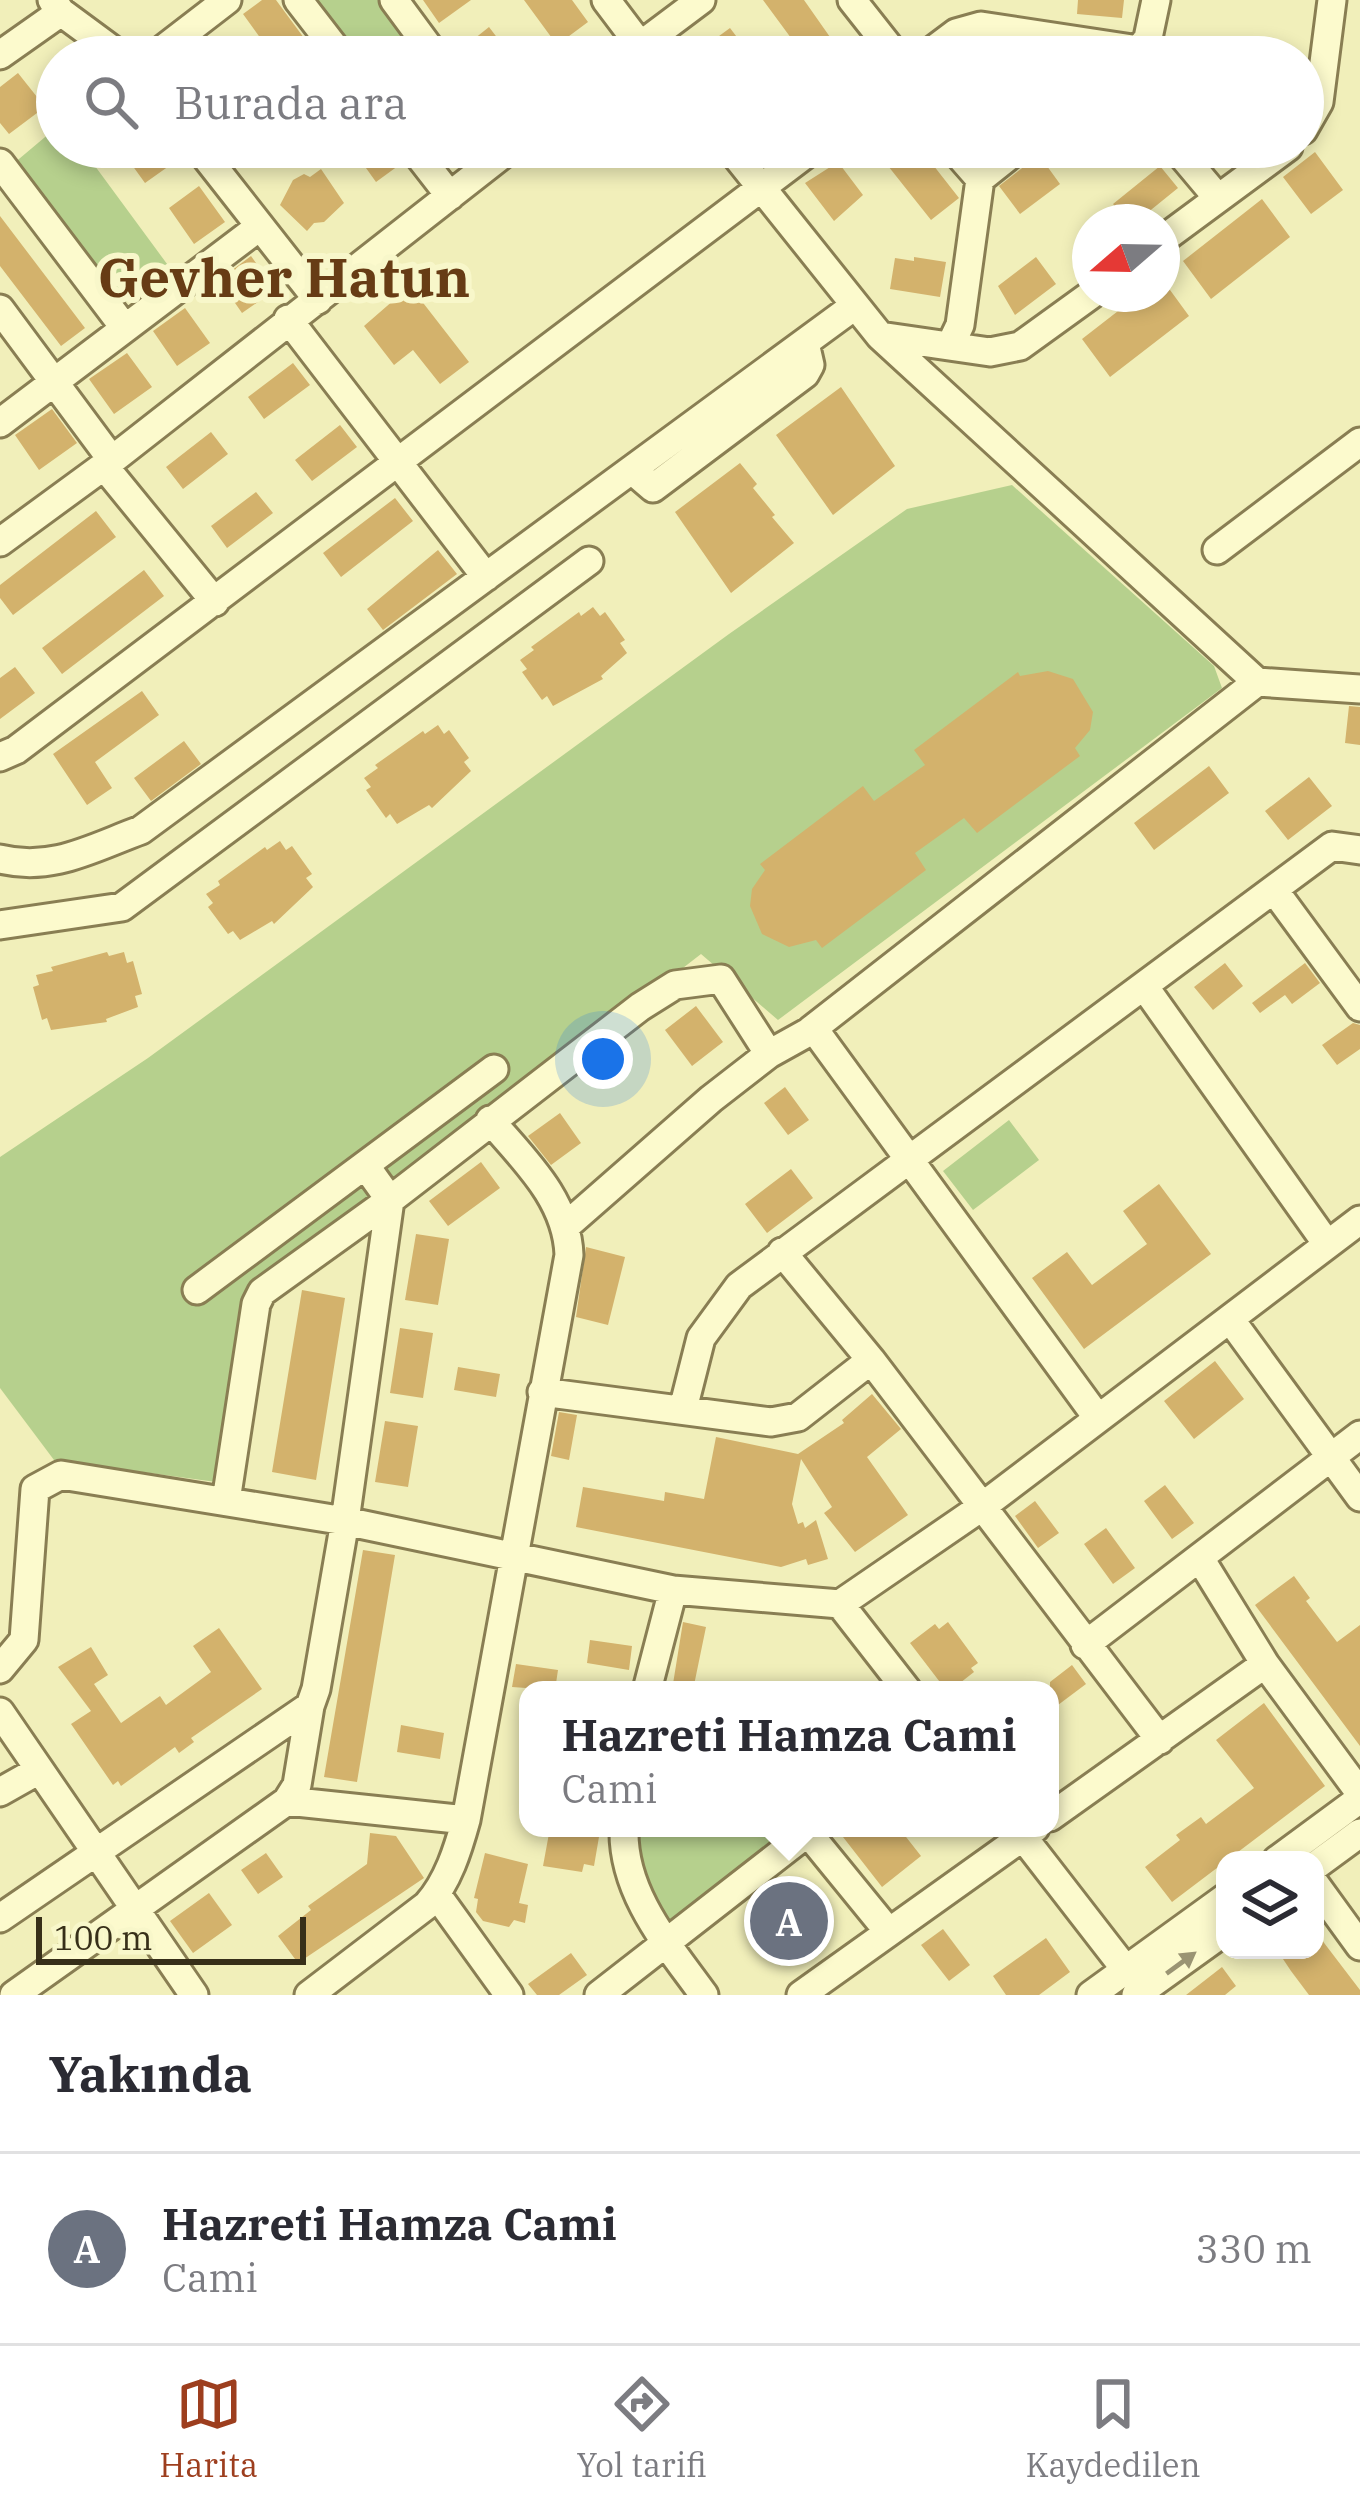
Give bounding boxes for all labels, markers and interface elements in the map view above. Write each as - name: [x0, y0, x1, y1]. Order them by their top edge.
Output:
- search box: [36, 36, 1324, 168]
- icon: search: [78, 69, 144, 135]
- text: Burada ara: [174, 73, 408, 131]
- north arrow: [1072, 204, 1180, 312]
- district label: Gevher Hatun: [98, 242, 470, 312]
- your location: [573, 1029, 633, 1089]
- popup: [519, 1681, 1059, 1837]
- text: Hazreti Hamza Cami: [562, 1705, 1016, 1763]
- text: Cami: [562, 1763, 657, 1814]
- map controls: [1216, 1851, 1324, 1959]
- button: layers: [1216, 1851, 1324, 1959]
- pin: A: [750, 1876, 828, 1966]
- scale bar: [36, 1911, 306, 1964]
- text: 100 m: [54, 1916, 153, 1959]
- one-way arrow: [1165, 1952, 1197, 1975]
- text: Yakında: [48, 2040, 252, 2106]
- text: Hazreti Hamza Cami: [162, 2194, 617, 2252]
- text: A: [73, 2223, 101, 2274]
- text: 330 m: [1196, 2223, 1312, 2274]
- text: Cami: [162, 2252, 258, 2303]
- tab: Harita: [159, 2371, 258, 2486]
- tab: Yol tarifi: [577, 2371, 707, 2486]
- tab: Kaydedilen: [1026, 2371, 1201, 2486]

